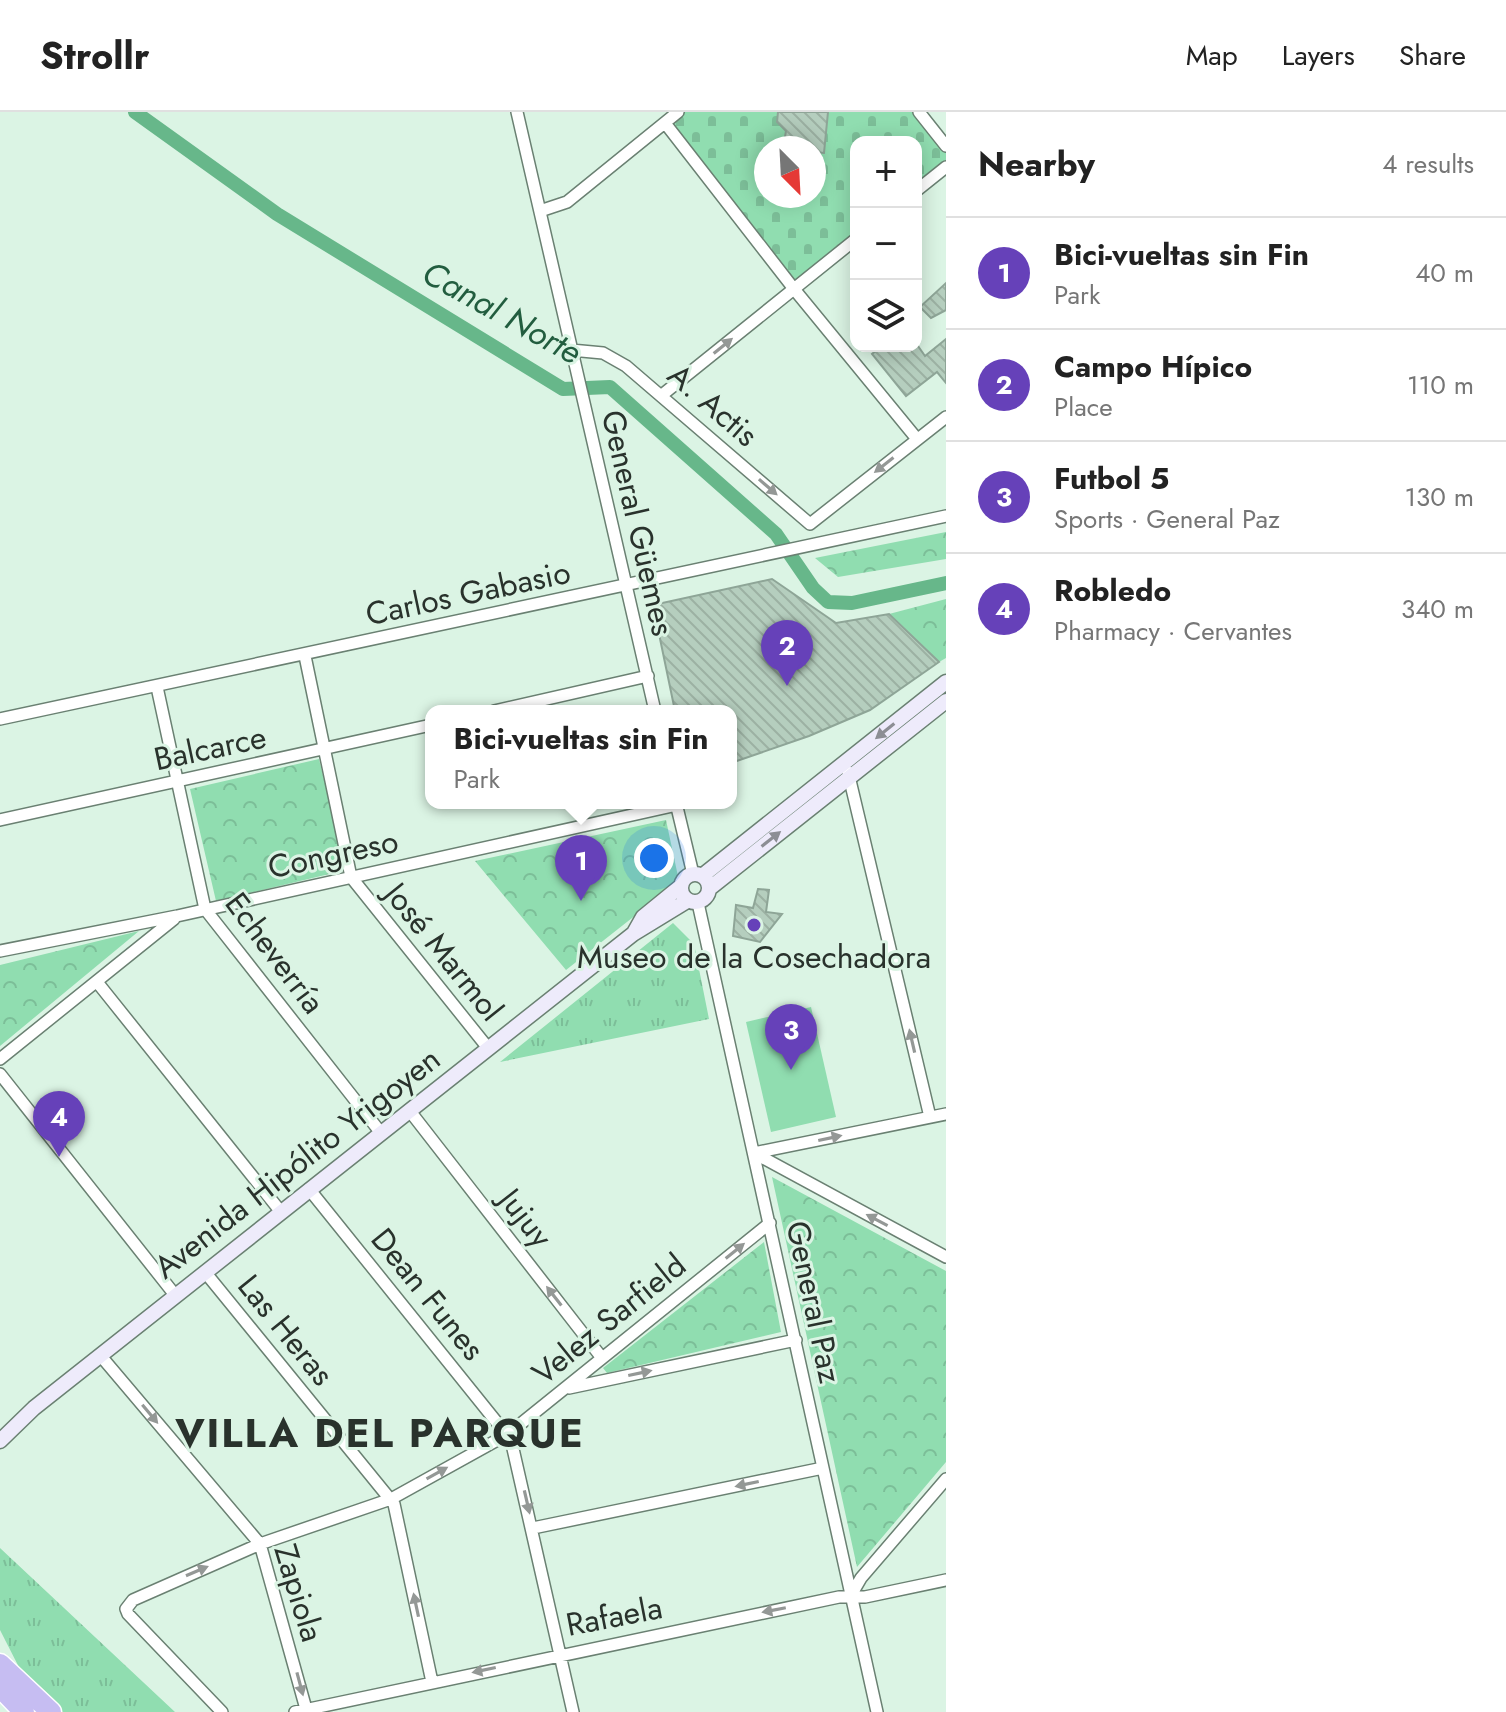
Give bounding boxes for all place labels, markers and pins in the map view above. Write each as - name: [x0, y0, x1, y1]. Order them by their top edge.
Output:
- pin: 2: [761, 620, 813, 686]
- pin: 1: [555, 835, 607, 901]
- marker: Museo de la Cosechadora: [745, 916, 763, 934]
- place label: Museo de la Cosechadora: [577, 934, 931, 980]
- pin: 3: [765, 1004, 817, 1070]
- pin: 4: [33, 1091, 85, 1157]

